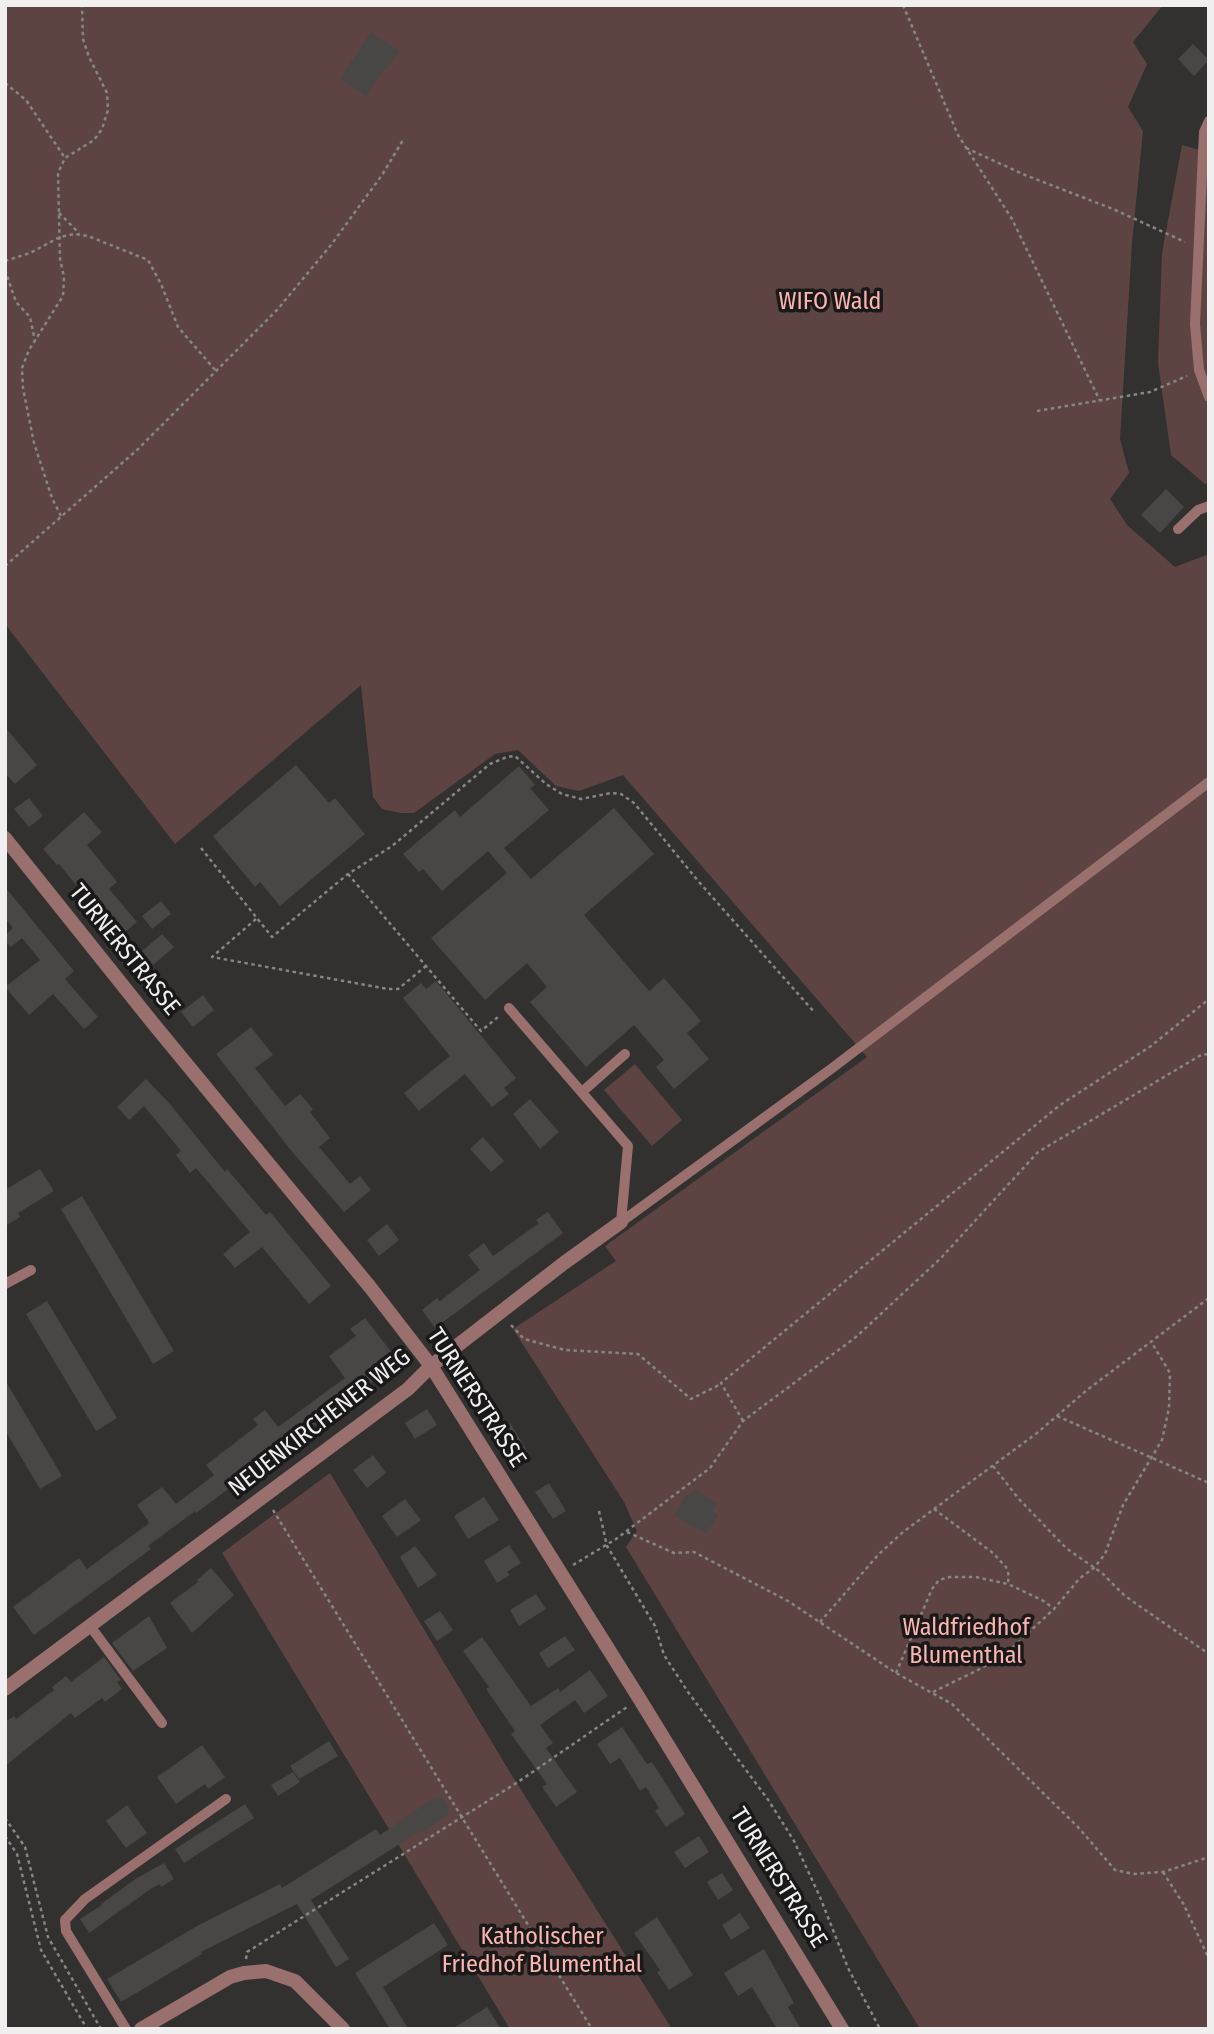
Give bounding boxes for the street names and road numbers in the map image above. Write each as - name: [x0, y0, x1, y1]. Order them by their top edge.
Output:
- street label: TURNERSTRASSE: [62, 879, 186, 1021]
- street label: TURNERSTRASSE: [420, 1323, 532, 1473]
- street label: NEUENKIRCHENER WEG: [223, 1343, 417, 1503]
- street label: TURNERSTRASSE: [723, 1803, 833, 1953]

